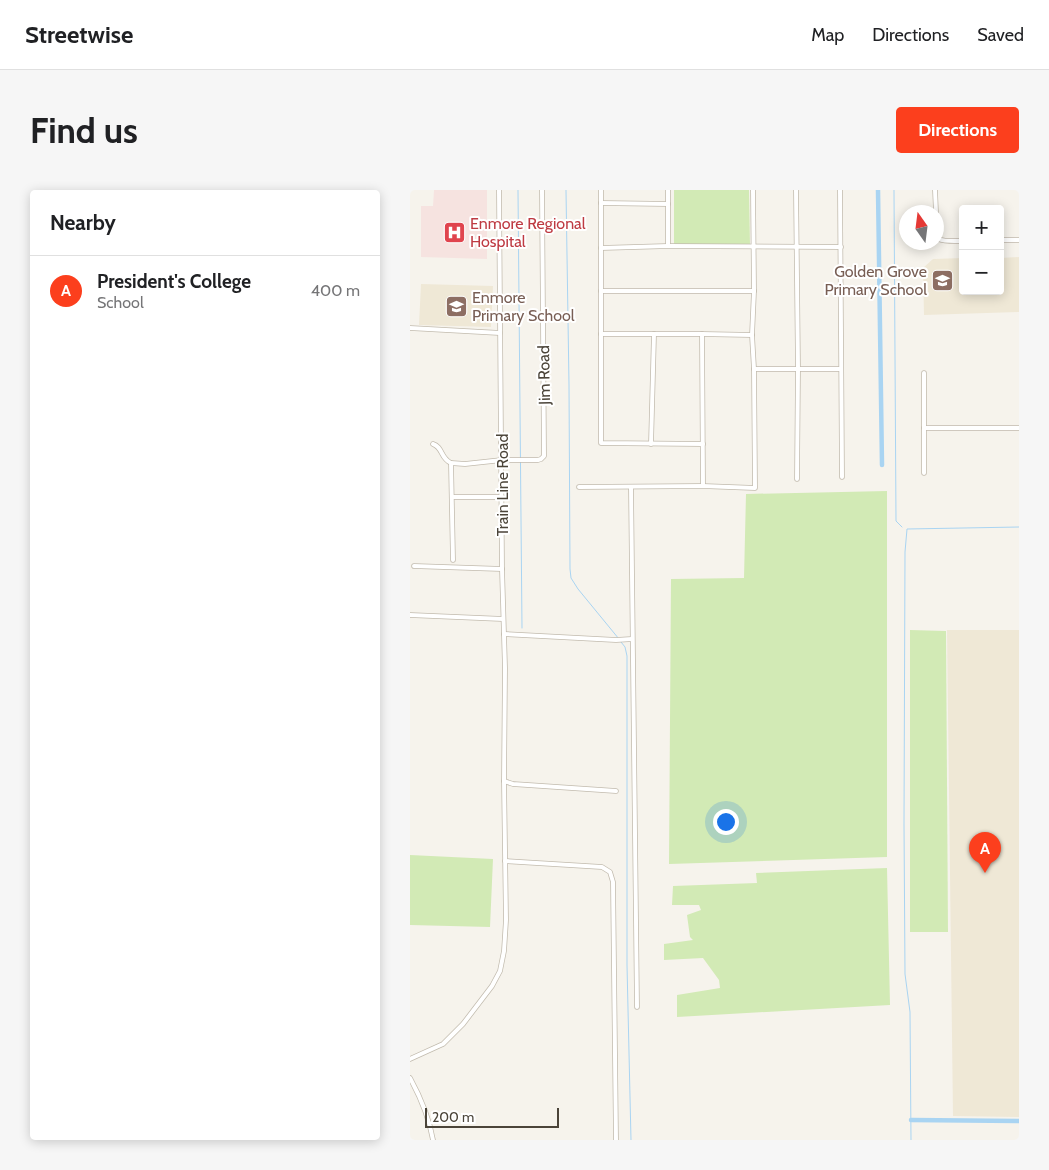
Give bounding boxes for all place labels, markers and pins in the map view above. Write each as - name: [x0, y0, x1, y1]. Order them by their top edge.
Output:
- place label: Enmore Regional Hospital: [470, 214, 586, 251]
- hospital icon: Enmore Regional Hospital: [442, 220, 466, 244]
- place label: Golden Grove Primary School: [824, 262, 927, 299]
- school or university icon: Golden Grove Primary School: [931, 268, 955, 292]
- place label: Enmore Primary School: [472, 288, 575, 325]
- school or university icon: Enmore Primary School: [444, 294, 468, 318]
- pin: A: [969, 832, 1001, 873]

